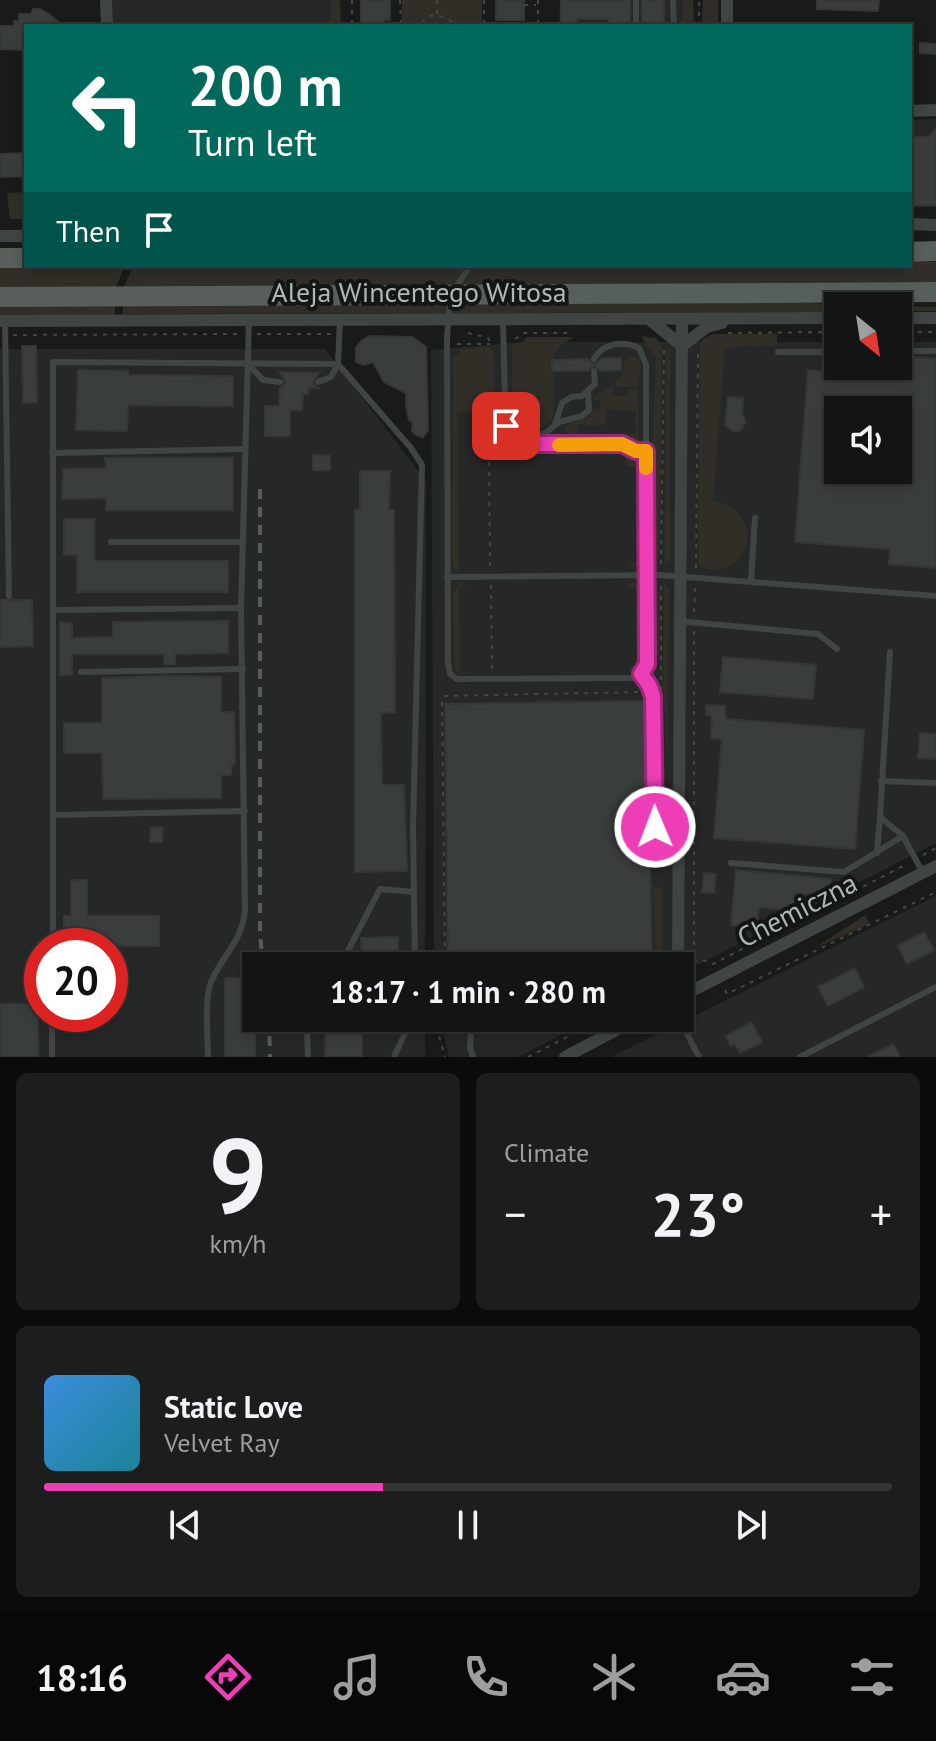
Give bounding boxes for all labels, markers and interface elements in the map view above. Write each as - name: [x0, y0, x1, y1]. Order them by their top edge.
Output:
- text: 200 m: [188, 49, 343, 121]
- icon: left: [56, 56, 160, 160]
- text: Turn left: [188, 119, 317, 166]
- icon: arrive: [137, 208, 181, 252]
- text: Then: [56, 211, 121, 250]
- street label: Aleja Wincentego Witosa: [271, 273, 567, 310]
- north arrow: [824, 292, 912, 380]
- map controls: [824, 292, 912, 484]
- pin: [472, 392, 540, 460]
- button: sound: [824, 396, 912, 484]
- icon: arrive: [484, 404, 528, 448]
- position arrow: [613, 785, 697, 869]
- street label: Chemiczna: [731, 864, 863, 955]
- speed limit sign: 20: [24, 928, 128, 1032]
- text: 18:17 · 1 min · 280 m: [330, 972, 606, 1011]
- text: 9: [209, 1107, 267, 1242]
- text: Climate: [504, 1136, 589, 1169]
- text: 23°: [651, 1175, 745, 1253]
- text: −: [504, 1185, 526, 1242]
- text: +: [870, 1185, 892, 1242]
- text: km/h: [210, 1227, 267, 1260]
- text: Static Love: [164, 1387, 303, 1426]
- text: Velvet Ray: [164, 1426, 280, 1459]
- icon: previous: [163, 1503, 207, 1547]
- icon: pause: [446, 1503, 490, 1547]
- icon: next: [729, 1503, 773, 1547]
- icon: directions: [200, 1649, 256, 1705]
- icon: music: [329, 1649, 385, 1705]
- icon: phone: [458, 1649, 514, 1705]
- icon: climate: [586, 1649, 642, 1705]
- icon: car: [715, 1649, 771, 1705]
- icon: filters: [844, 1649, 900, 1705]
- text: 18:16: [36, 1654, 128, 1701]

